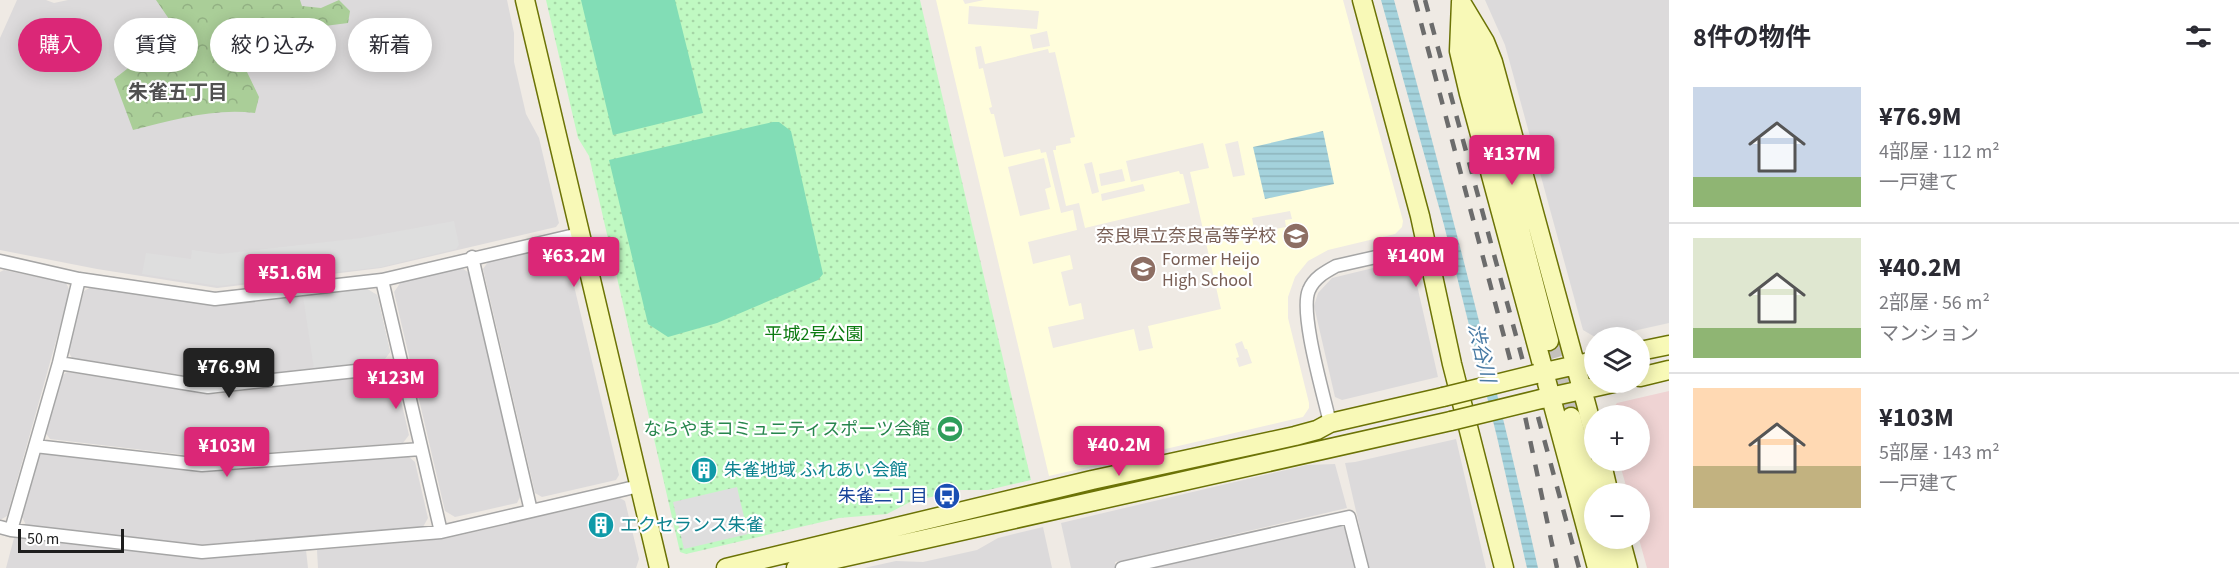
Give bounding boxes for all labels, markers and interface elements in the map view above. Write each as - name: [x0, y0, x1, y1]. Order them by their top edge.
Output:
- chip: 購入: [18, 18, 102, 72]
- chip: 賃貸: [114, 18, 198, 72]
- chip: 絞り込み: [210, 18, 336, 72]
- chip: 新着: [348, 18, 432, 72]
- text: 8件の物件: [1693, 19, 1811, 56]
- icon: filters: [2182, 20, 2215, 53]
- district label: 朱雀五丁目: [128, 79, 228, 107]
- text: ¥76.9M: [1879, 98, 1962, 135]
- icon: home: [1741, 111, 1813, 183]
- pin: ¥137M: [1470, 135, 1554, 186]
- text: 4部屋 · 112 m²: [1879, 138, 2000, 166]
- text: ¥137M: [1483, 140, 1541, 168]
- text: 一戸建て: [1879, 169, 1959, 197]
- school or university icon: 奈良県立奈良高等学校: [1281, 221, 1311, 251]
- place label: 奈良県立奈良高等学校: [1096, 224, 1276, 249]
- pin: ¥63.2M: [525, 237, 623, 288]
- pin: ¥140M: [1374, 237, 1458, 288]
- text: ¥63.2M: [542, 242, 606, 270]
- text: ¥140M: [1387, 242, 1445, 270]
- place label: Former Heijo High School: [1162, 247, 1260, 293]
- text: ¥40.2M: [1879, 249, 1962, 286]
- pin: ¥51.6M: [241, 254, 339, 305]
- school or university icon: Former Heijo High School: [1128, 254, 1158, 284]
- text: ¥51.6M: [258, 259, 322, 287]
- icon: home: [1741, 262, 1813, 334]
- text: 2部屋 · 56 m²: [1879, 289, 1990, 317]
- text: マンション: [1879, 320, 1979, 348]
- water label: 渋谷川: [1461, 321, 1502, 387]
- park label: 平城2号公園: [765, 322, 863, 347]
- map controls: [1584, 327, 1650, 549]
- button: layers: [1584, 327, 1650, 393]
- pin: ¥76.9M: [180, 348, 278, 399]
- text: ¥76.9M: [197, 353, 261, 381]
- pin: ¥123M: [354, 359, 438, 410]
- text: ¥123M: [367, 364, 425, 392]
- text: ¥103M: [1879, 399, 1954, 436]
- button: +: [1584, 405, 1650, 471]
- icon: home: [1741, 412, 1813, 484]
- sports icon: ならやまコミュニティスポーツ会館: [935, 414, 965, 444]
- place label: ならやまコミュニティスポーツ会館: [643, 417, 930, 442]
- pin: ¥40.2M: [1070, 426, 1168, 477]
- pin: ¥103M: [185, 427, 269, 478]
- text: ¥40.2M: [1087, 431, 1151, 459]
- text: ¥103M: [198, 432, 256, 460]
- text: 5部屋 · 143 m²: [1879, 439, 2000, 467]
- building icon: 朱雀地域 ふれあい会館: [689, 455, 719, 485]
- place label: 朱雀地域 ふれあい会館: [724, 458, 908, 483]
- text: 一戸建て: [1879, 470, 1959, 498]
- bus stop icon: 朱雀二丁目: [932, 481, 962, 511]
- button: −: [1584, 483, 1650, 549]
- place label: 朱雀二丁目: [838, 484, 928, 509]
- building icon: エクセランス朱雀: [586, 510, 616, 540]
- place label: エクセランス朱雀: [620, 513, 764, 538]
- scale bar: [18, 526, 124, 554]
- text: 50 m: [27, 528, 59, 550]

